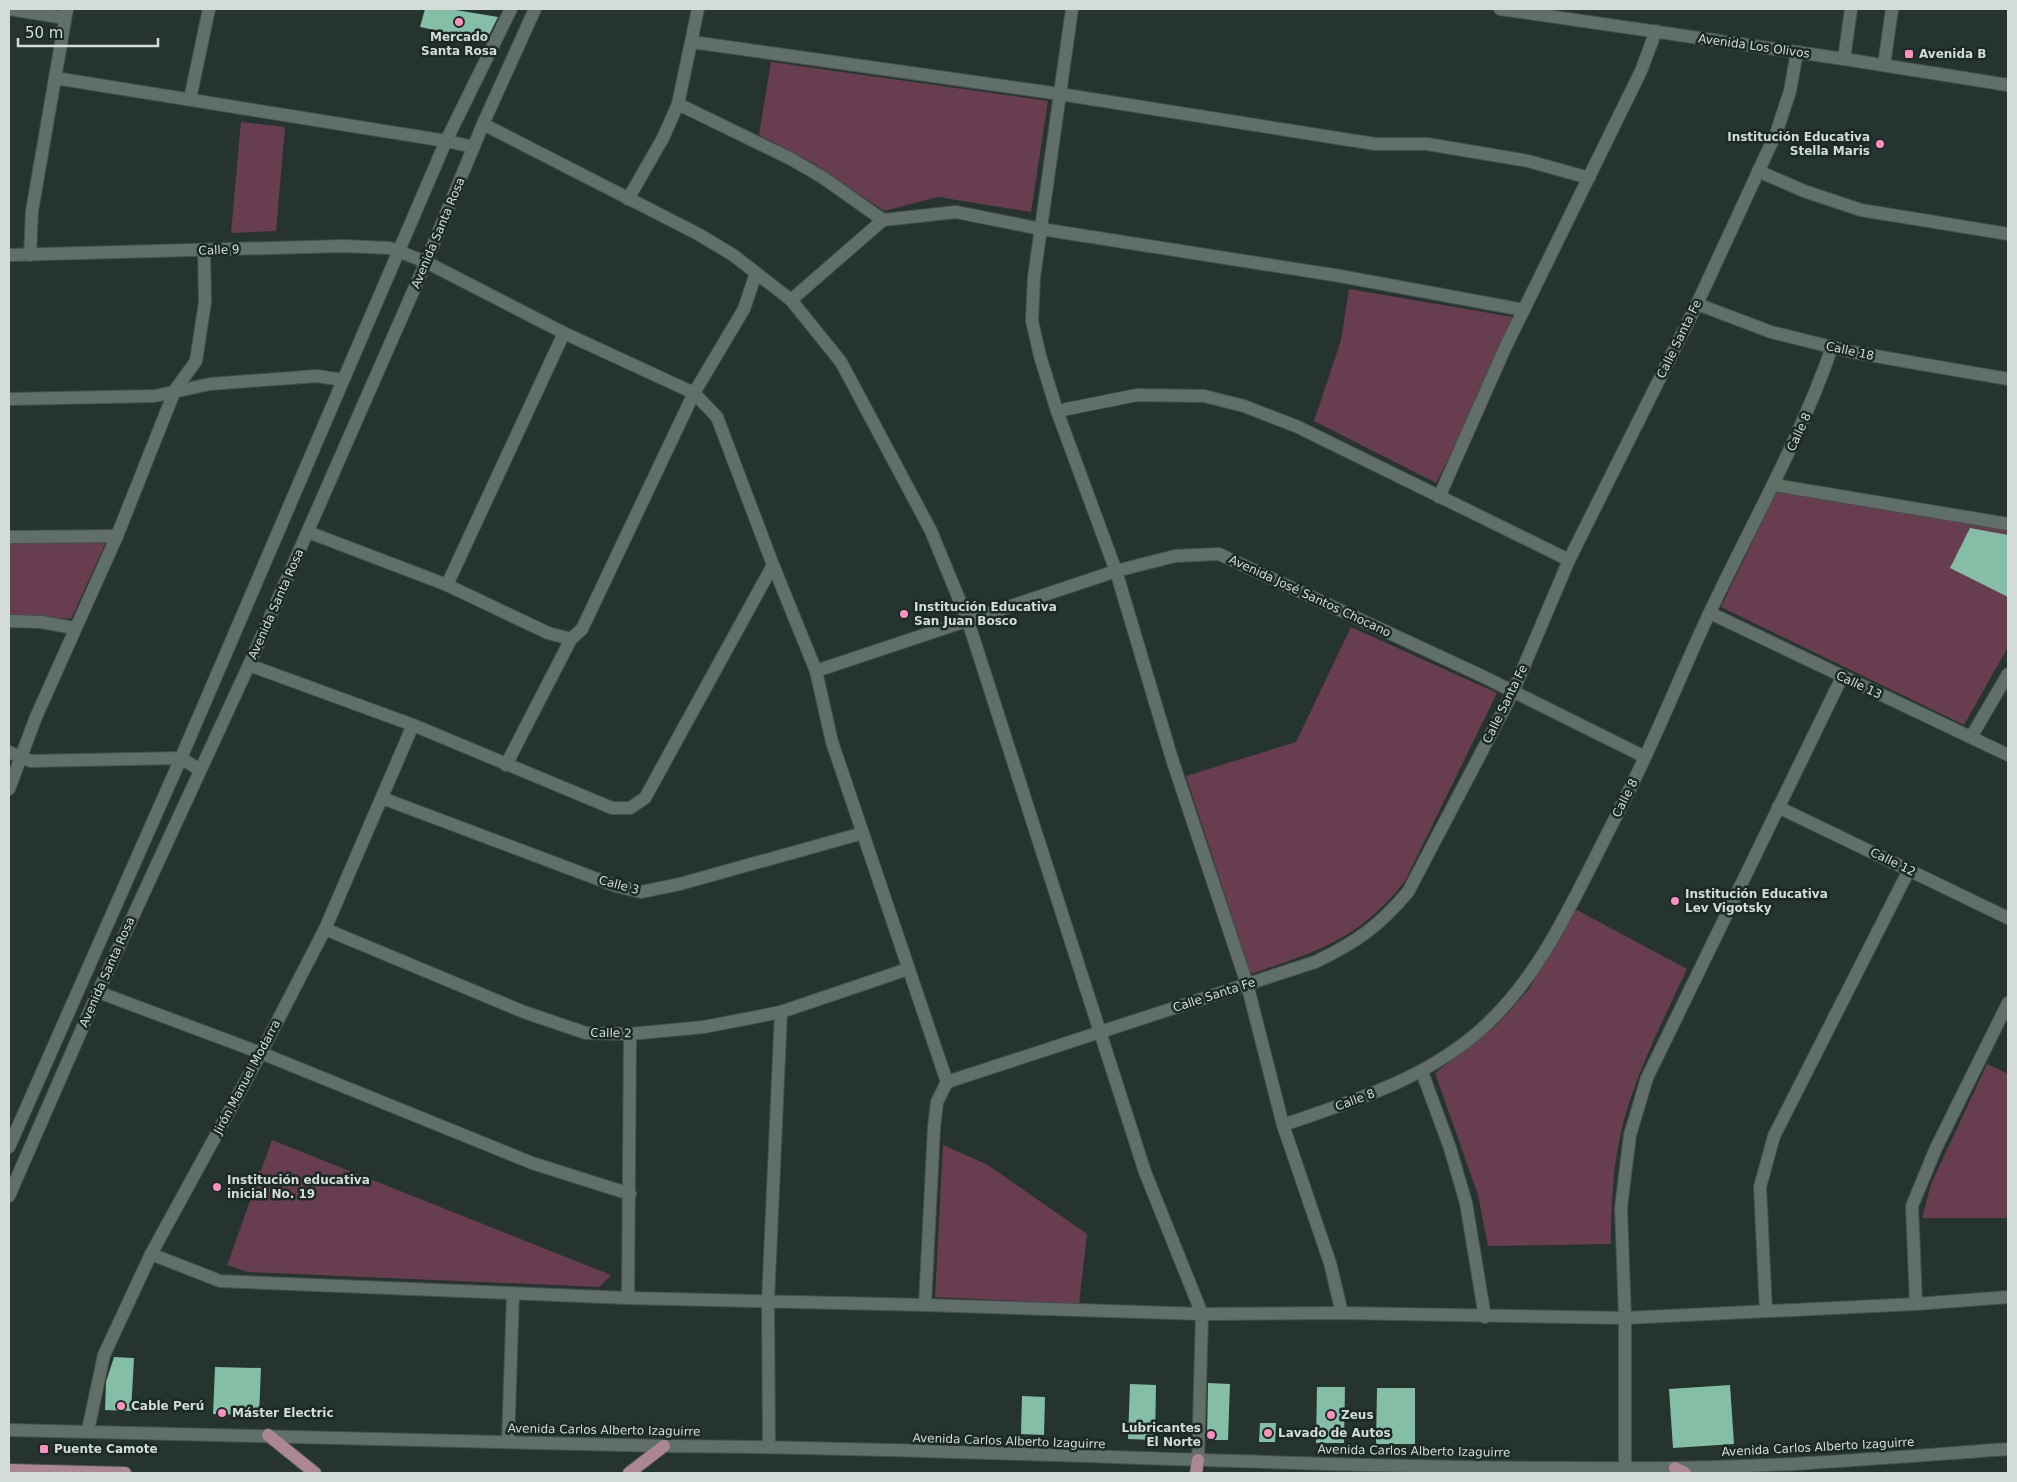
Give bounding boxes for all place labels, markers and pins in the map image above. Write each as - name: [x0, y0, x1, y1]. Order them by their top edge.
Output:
- marker: Mercado Santa Rosa: [453, 16, 465, 28]
- place label: Mercado Santa Rosa: [421, 30, 497, 58]
- place label: Avenida B: [1919, 47, 1987, 61]
- marker: Avenida B: [1903, 48, 1915, 60]
- place label: Institución Educativa Stella Maris: [1727, 130, 1870, 158]
- marker: Institución Educativa Stella Maris: [1874, 138, 1886, 150]
- place label: Institución Educativa San Juan Bosco: [914, 600, 1057, 628]
- marker: Institución Educativa San Juan Bosco: [898, 608, 910, 620]
- place label: Institución Educativa Lev Vigotsky: [1685, 887, 1828, 915]
- marker: Institución Educativa Lev Vigotsky: [1669, 895, 1681, 907]
- place label: Institución educativa inicial No. 19: [227, 1173, 370, 1201]
- marker: Institución educativa inicial No. 19: [211, 1181, 223, 1193]
- place label: Cable Perú: [131, 1399, 204, 1413]
- marker: Cable Perú: [115, 1400, 127, 1412]
- place label: Máster Electric: [232, 1406, 334, 1420]
- marker: Máster Electric: [216, 1407, 228, 1419]
- place label: Zeus: [1341, 1408, 1374, 1422]
- marker: Zeus: [1325, 1409, 1337, 1421]
- place label: Lubricantes El Norte: [1121, 1421, 1201, 1449]
- place label: Lavado de Autos: [1278, 1426, 1391, 1440]
- marker: Lavado de Autos: [1262, 1427, 1274, 1439]
- marker: Lubricantes El Norte: [1205, 1429, 1217, 1441]
- place label: Puente Camote: [54, 1442, 158, 1456]
- marker: Puente Camote: [38, 1443, 50, 1455]

